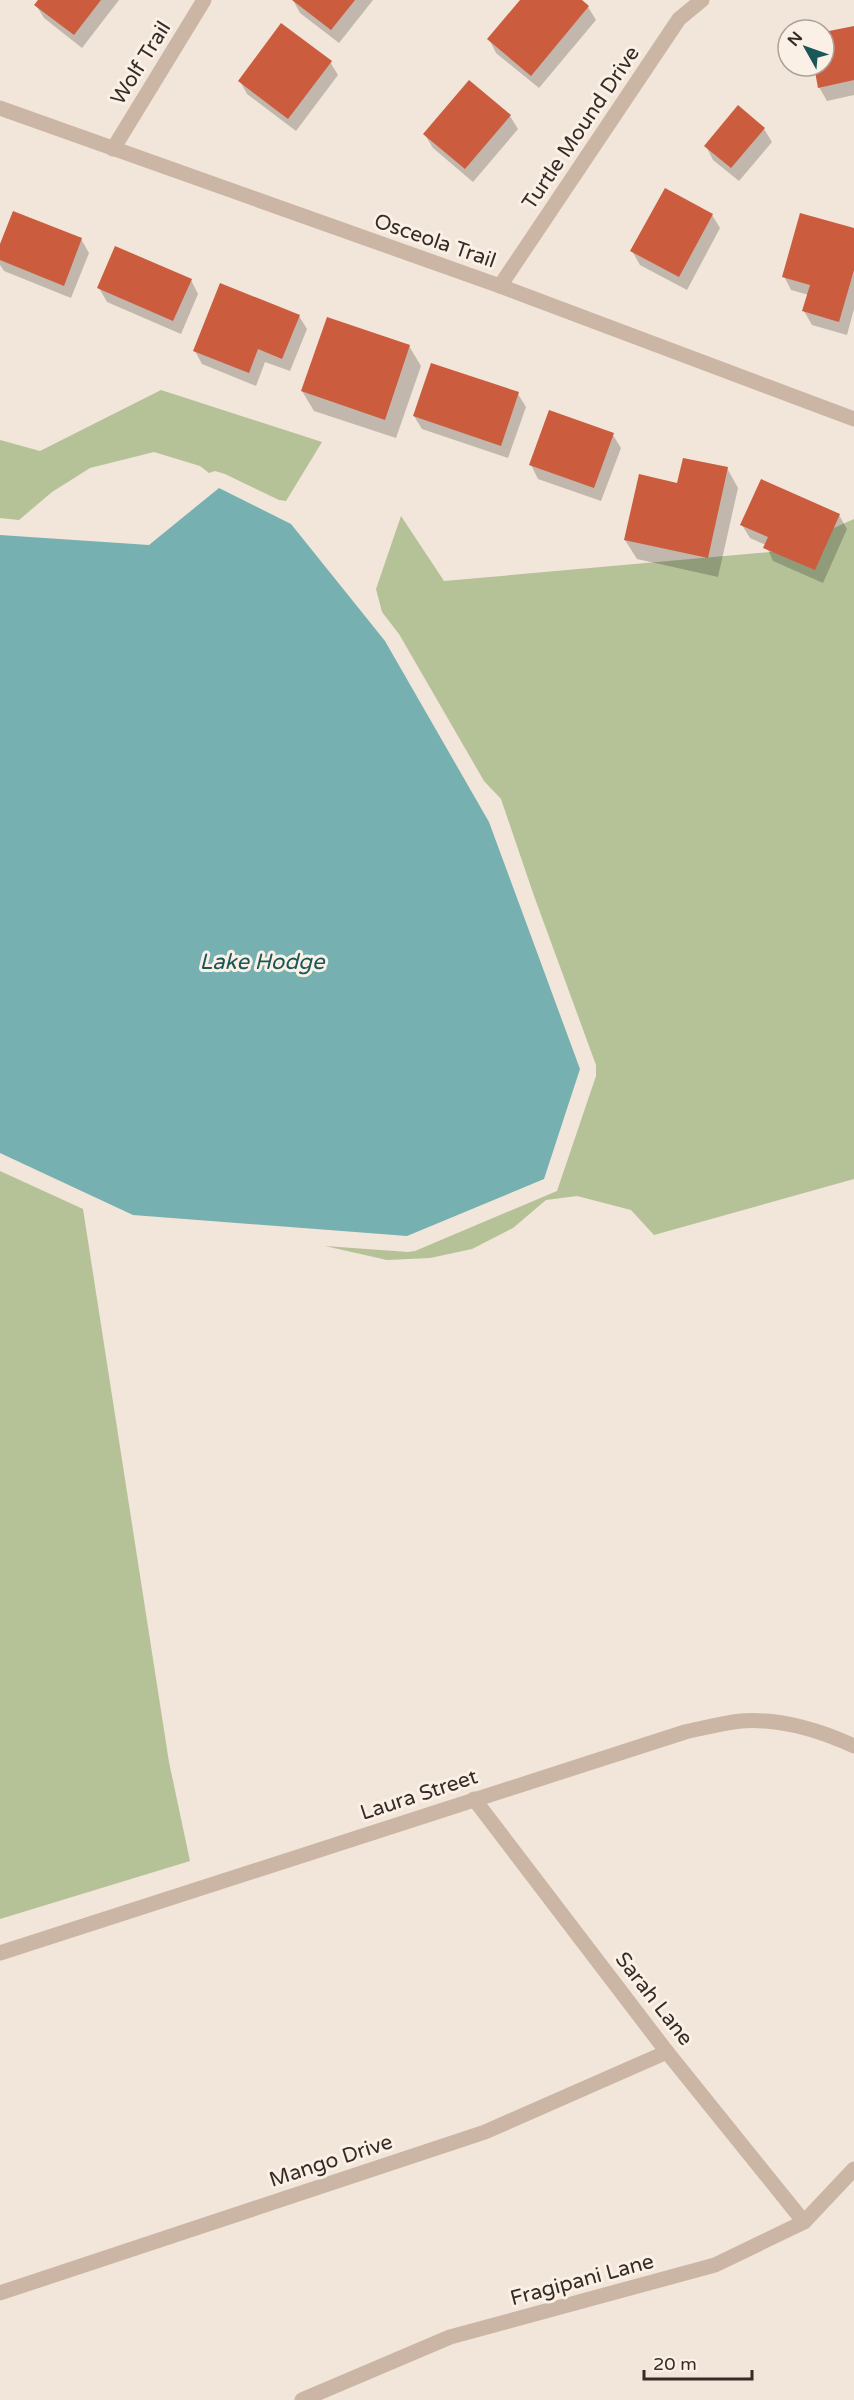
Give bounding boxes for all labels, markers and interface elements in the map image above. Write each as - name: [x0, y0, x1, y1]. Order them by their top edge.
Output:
- street label: Wolf Trail: [106, 17, 176, 109]
- north arrow: [776, 18, 836, 78]
- text: N: [783, 28, 807, 50]
- street label: Turtle Mound Drive: [517, 41, 645, 214]
- street label: Osceola Trail: [371, 208, 499, 274]
- water label: Lake Hodge: [200, 949, 326, 975]
- street label: Laura Street: [357, 1764, 481, 1826]
- street label: Sarah Lane: [610, 1947, 698, 2051]
- street label: Mango Drive: [266, 2129, 396, 2193]
- street label: Fragipani Lane: [507, 2249, 657, 2311]
- scale bar: [644, 2343, 752, 2381]
- text: 20 m: [653, 2353, 697, 2375]

